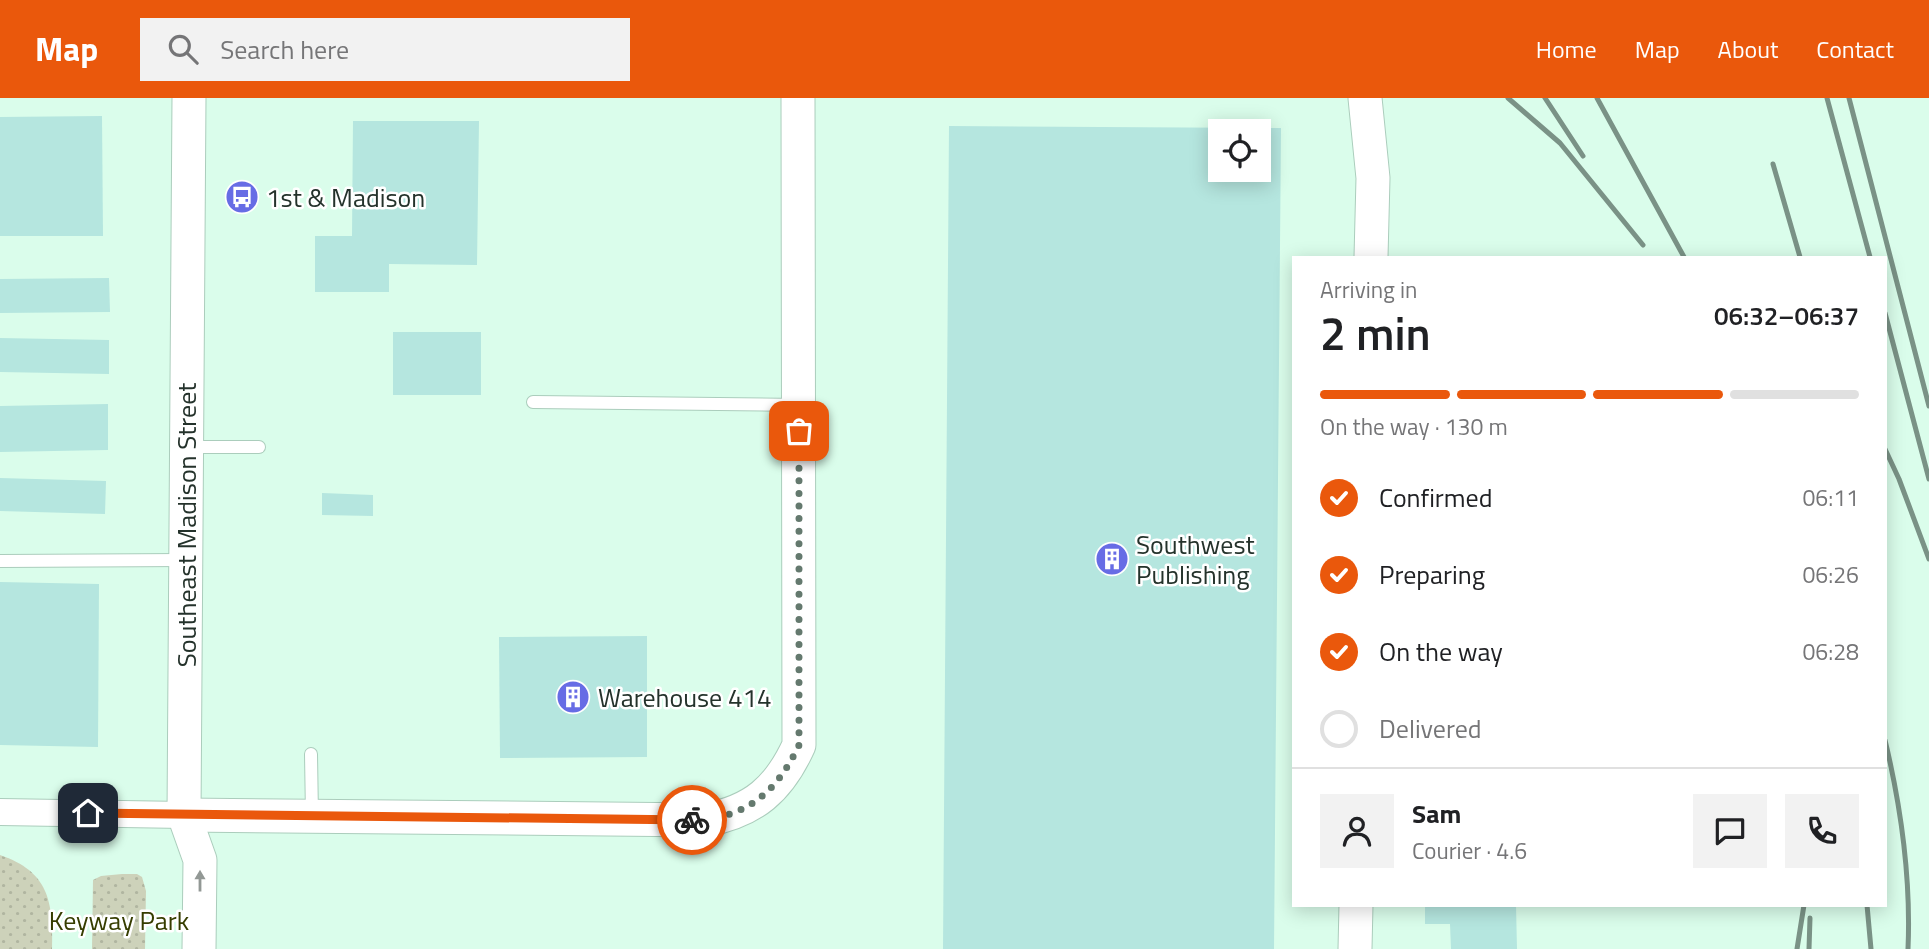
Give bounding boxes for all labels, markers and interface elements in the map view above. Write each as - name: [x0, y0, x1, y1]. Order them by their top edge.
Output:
- search box: [140, 18, 630, 81]
- text: Map: [35, 24, 98, 74]
- icon: search: [164, 30, 202, 68]
- text: Search here: [220, 30, 349, 69]
- text: Home: [1536, 31, 1597, 67]
- text: Map: [1635, 31, 1680, 67]
- text: About: [1718, 31, 1778, 67]
- text: Contact: [1816, 31, 1894, 67]
- map controls: [1208, 119, 1271, 182]
- button: locate: [1208, 119, 1271, 182]
- bus stop icon: 1st & Madison: [223, 178, 261, 216]
- place label: 1st & Madison: [266, 178, 425, 217]
- text: Arriving in: [1320, 272, 1417, 307]
- text: 06:32–06:37: [1714, 296, 1859, 335]
- text: 2 min: [1320, 298, 1431, 368]
- street label: Southeast Madison Street: [167, 383, 206, 667]
- pin: [769, 401, 829, 461]
- text: On the way · 130 m: [1320, 409, 1508, 444]
- icon: bag: [780, 412, 818, 450]
- text: Confirmed: [1379, 478, 1493, 517]
- icon: check: [1320, 479, 1358, 517]
- text: 06:11: [1802, 480, 1859, 515]
- place label: Southwest Publishing: [1136, 525, 1255, 594]
- building icon: Southwest Publishing: [1093, 540, 1131, 578]
- text: Preparing: [1379, 555, 1485, 594]
- icon: check: [1320, 556, 1358, 594]
- text: 06:26: [1802, 557, 1859, 592]
- text: On the way: [1379, 632, 1503, 671]
- icon: check: [1320, 633, 1358, 671]
- text: 06:28: [1802, 634, 1859, 669]
- building icon: Warehouse 414: [554, 678, 592, 716]
- place label: Warehouse 414: [598, 678, 772, 717]
- text: Delivered: [1379, 709, 1482, 748]
- pin: [58, 783, 118, 843]
- courier: [657, 785, 727, 855]
- icon: home: [69, 794, 107, 832]
- button: person: [1320, 794, 1394, 868]
- text: Sam: [1412, 794, 1461, 833]
- button: chat: [1693, 794, 1767, 868]
- button: phone: [1785, 794, 1859, 868]
- icon: bike: [673, 801, 711, 839]
- text: Courier · 4.6: [1412, 833, 1527, 868]
- one-way arrow: [194, 870, 205, 892]
- park label: Keyway Park: [49, 901, 189, 940]

